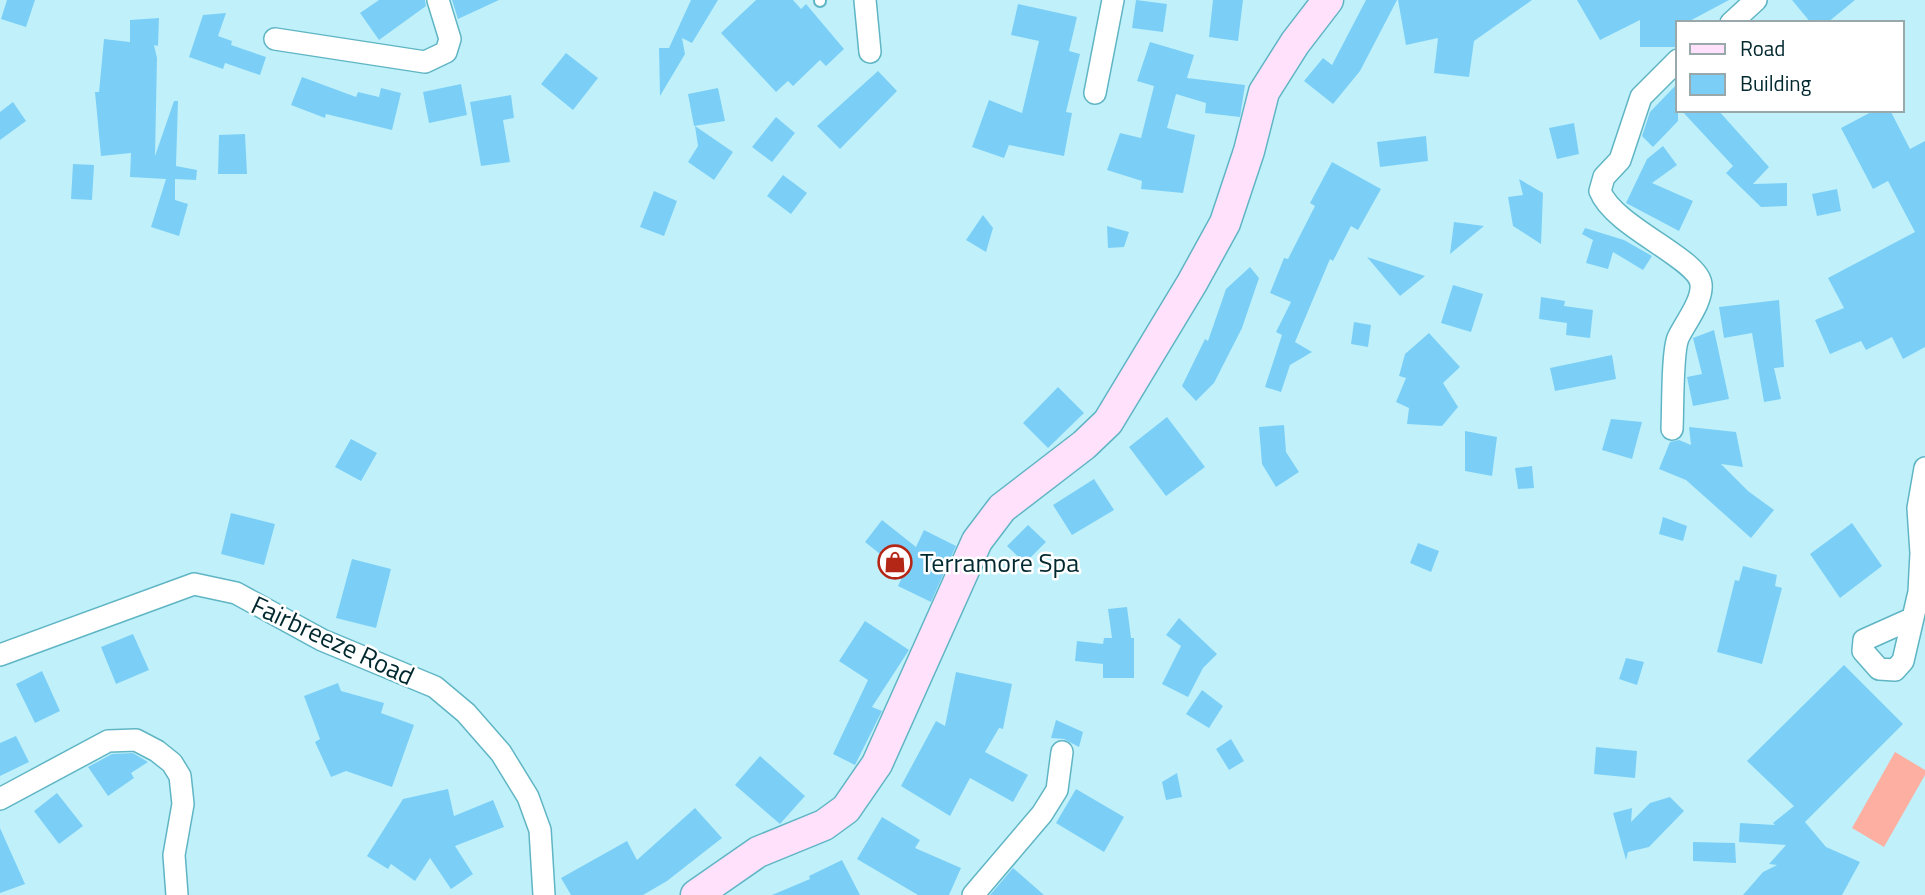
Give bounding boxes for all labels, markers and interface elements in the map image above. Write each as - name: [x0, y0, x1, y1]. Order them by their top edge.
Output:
- legend: [1676, 21, 1904, 112]
- text: Road: [1740, 32, 1785, 64]
- text: Building: [1740, 67, 1812, 99]
- shop icon: Terramore Spa: [876, 543, 914, 581]
- place label: Terramore Spa: [920, 543, 1079, 582]
- street label: Fairbreeze Road: [245, 585, 421, 695]

